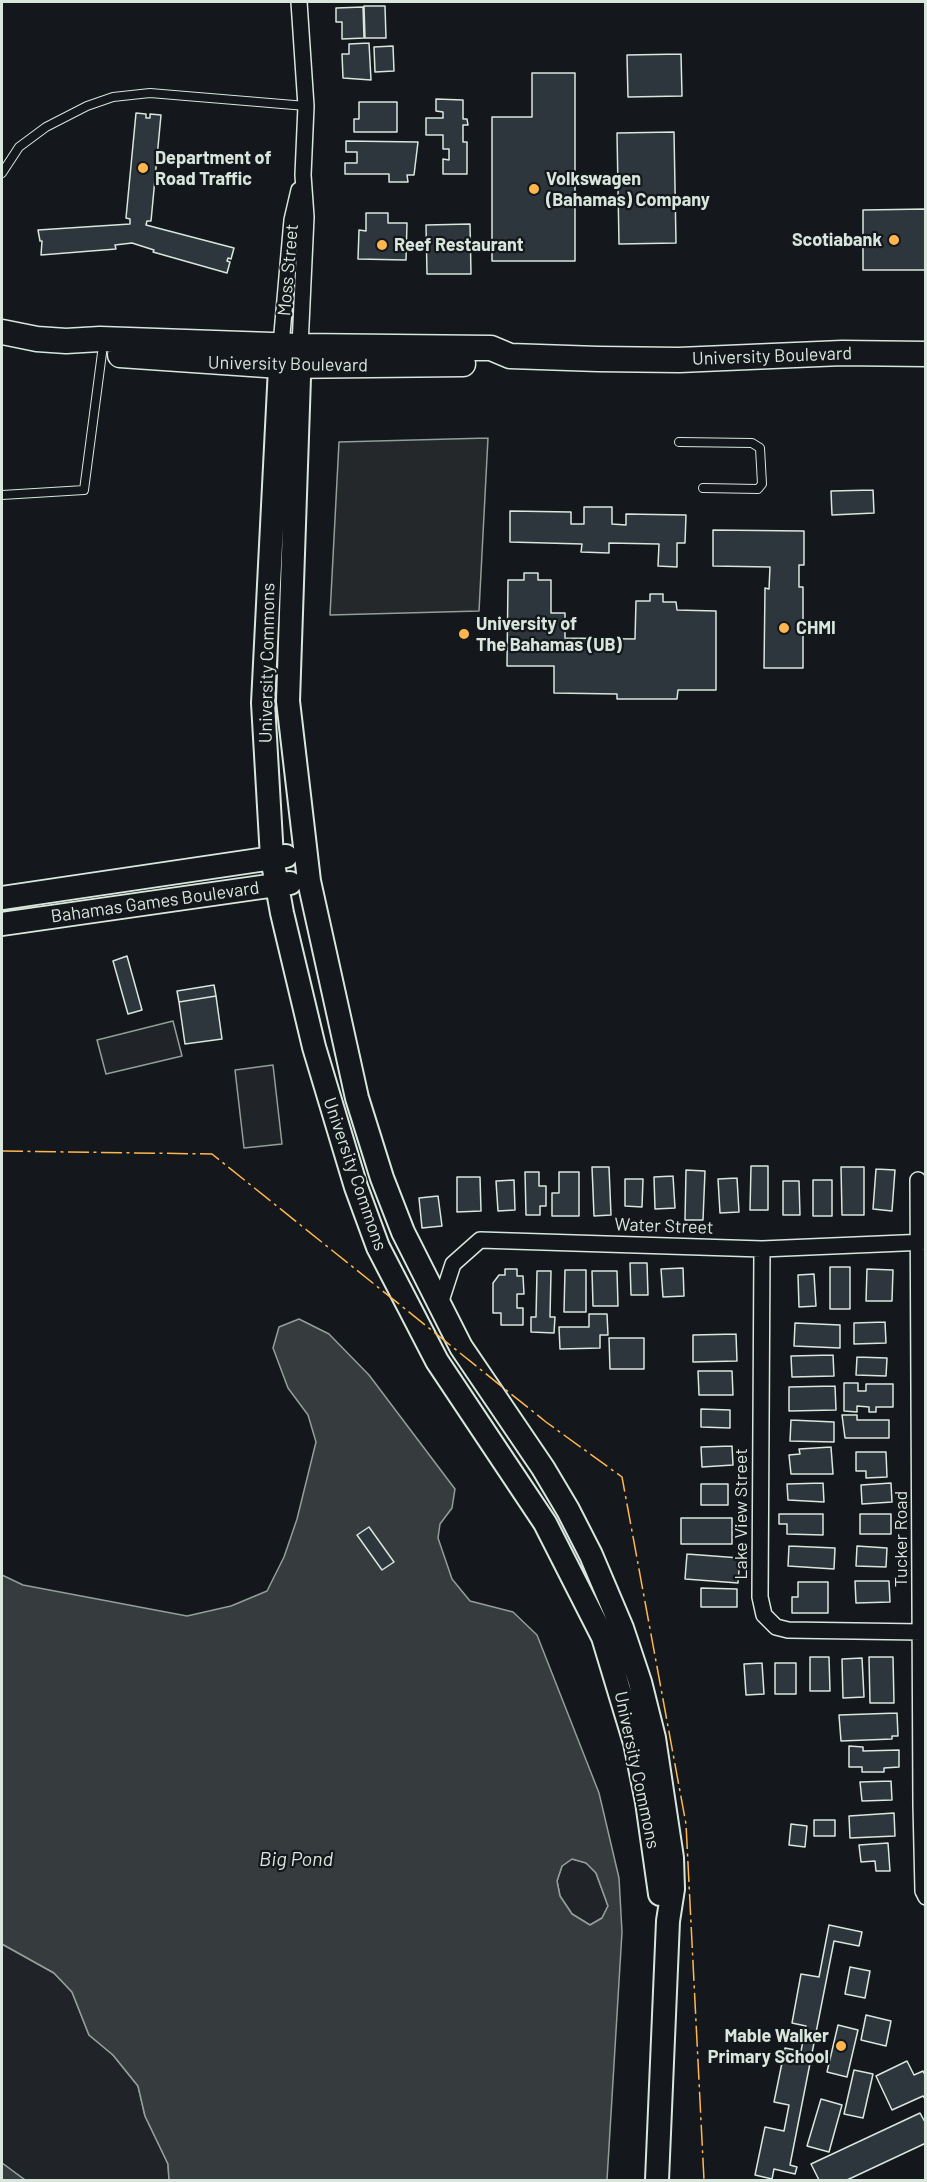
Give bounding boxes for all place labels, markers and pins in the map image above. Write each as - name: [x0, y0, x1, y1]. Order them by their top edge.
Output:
- place label: Department of Road Traffic: [155, 147, 271, 190]
- marker: Department of Road Traffic: [136, 161, 150, 175]
- place label: Volkswagen (Bahamas) Company: [546, 168, 710, 210]
- marker: Volkswagen (Bahamas) Company: [527, 182, 541, 196]
- place label: Scotiabank: [792, 229, 882, 251]
- marker: Scotiabank: [887, 233, 901, 247]
- place label: Reef Restaurant: [394, 234, 524, 256]
- marker: Reef Restaurant: [375, 238, 389, 252]
- place label: University of The Bahamas (UB): [476, 613, 622, 656]
- place label: CHMI: [796, 617, 836, 639]
- marker: CHMI: [777, 621, 791, 635]
- marker: University of The Bahamas (UB): [457, 627, 471, 641]
- place label: Mable Walker Primary School: [708, 2025, 829, 2068]
- marker: Mable Walker Primary School: [834, 2039, 848, 2053]

